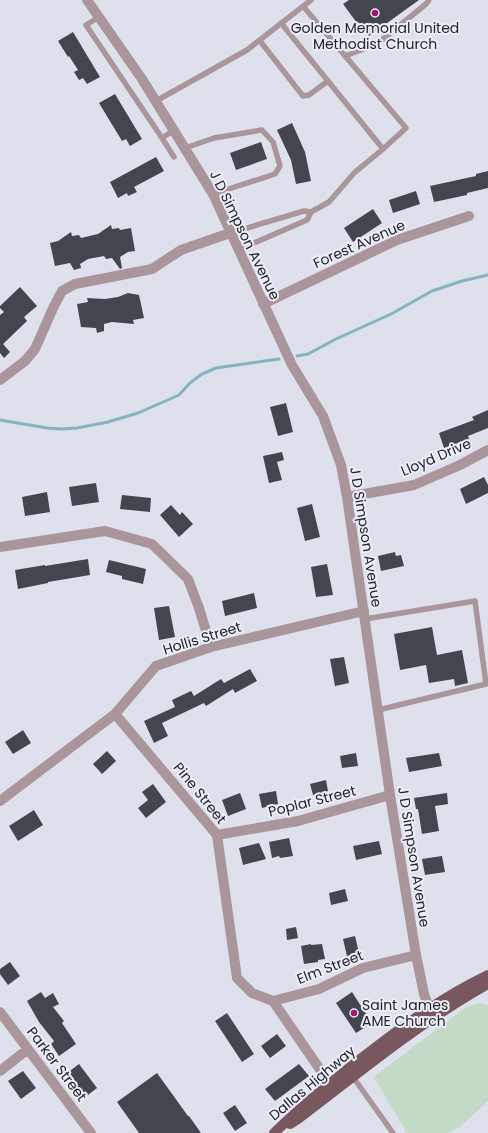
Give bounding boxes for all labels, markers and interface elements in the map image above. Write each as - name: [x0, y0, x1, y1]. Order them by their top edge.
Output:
- marker: Golden Memorial United Methodist Church: [370, 8, 380, 18]
- place label: Golden Memorial United Methodist Church: [291, 18, 459, 54]
- street label: J D Simpson Avenue: [205, 167, 285, 303]
- street label: Forest Avenue: [310, 215, 408, 273]
- street label: Lloyd Drive: [398, 433, 475, 481]
- street label: J D Simpson Avenue: [345, 465, 387, 609]
- street label: Hollis Street: [160, 617, 244, 659]
- street label: Pine Street: [169, 758, 231, 828]
- street label: Poplar Street: [266, 780, 358, 822]
- street label: J D Simpson Avenue: [393, 785, 435, 929]
- street label: Elm Street: [294, 945, 366, 989]
- place label: Saint James AME Church: [362, 995, 448, 1031]
- marker: Saint James AME Church: [349, 1008, 359, 1018]
- street label: Parker Street: [22, 1023, 92, 1105]
- street label: Dallas Highway: [265, 1041, 360, 1125]

